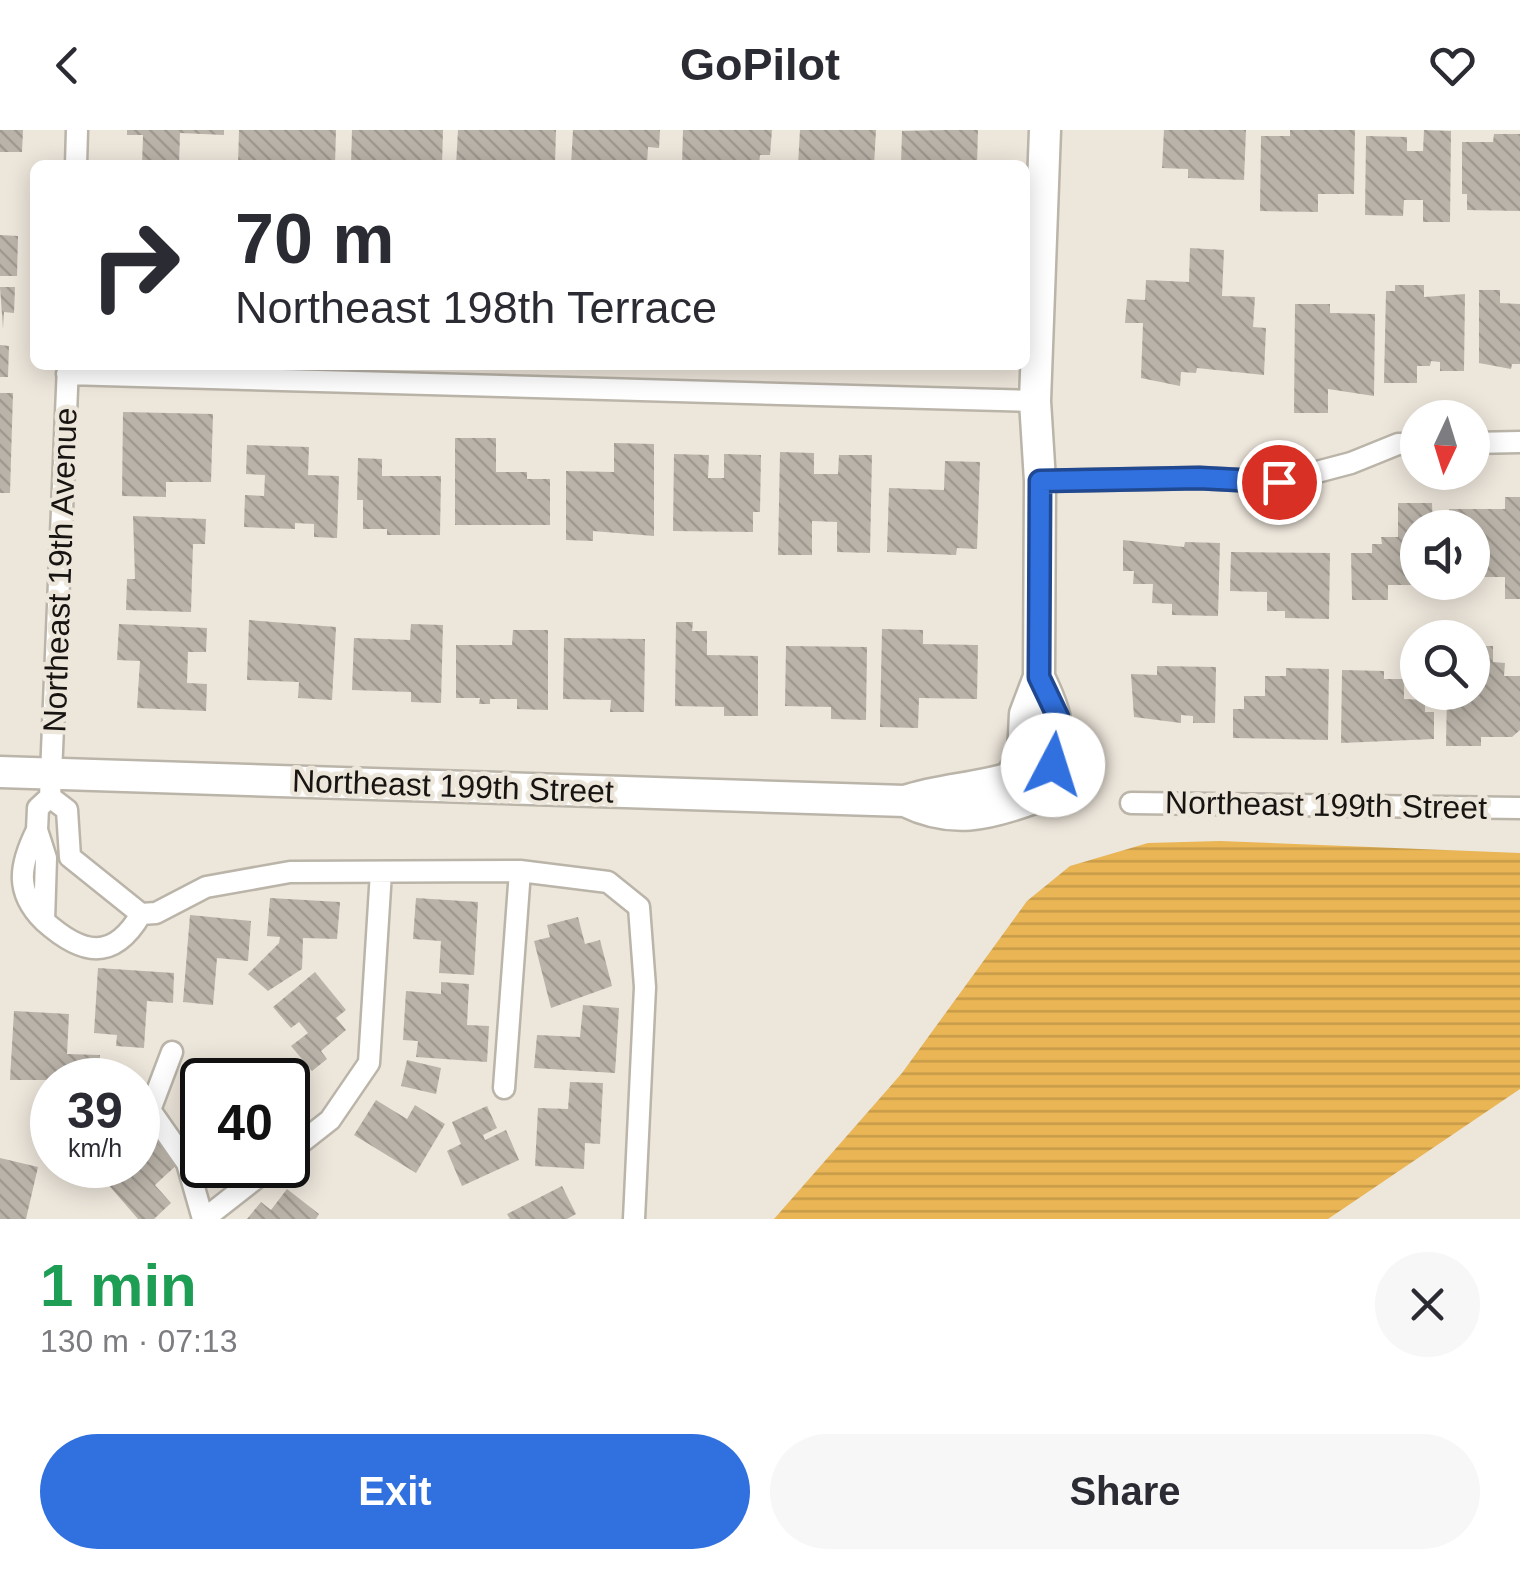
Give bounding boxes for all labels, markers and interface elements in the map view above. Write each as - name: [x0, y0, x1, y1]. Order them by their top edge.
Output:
- icon: back: [40, 38, 95, 93]
- icon: heart: [1425, 38, 1480, 93]
- text: GoPilot: [680, 39, 840, 90]
- icon: right: [70, 200, 200, 330]
- text: 70 m: [235, 200, 395, 278]
- text: Northeast 198th Terrace: [235, 282, 717, 333]
- north arrow: [1400, 400, 1490, 490]
- map controls: [1400, 400, 1490, 710]
- street label: Northeast 19th Avenue: [36, 407, 84, 733]
- pin: [1237, 440, 1322, 525]
- icon: arrive: [1252, 455, 1307, 510]
- button: sound: [1400, 510, 1490, 600]
- button: search: [1400, 620, 1490, 710]
- position arrow: [1001, 713, 1105, 817]
- street label: Northeast 199th Street: [291, 762, 615, 810]
- street label: Northeast 199th Street: [1165, 784, 1487, 826]
- speed limit sign: 40: [180, 1058, 310, 1188]
- text: 39: [67, 1083, 123, 1139]
- text: km/h: [68, 1134, 122, 1162]
- text: 1 min: [40, 1252, 197, 1319]
- button: close: [1375, 1252, 1480, 1357]
- text: 130 m · 07:13: [40, 1323, 237, 1359]
- button: Exit: [40, 1434, 750, 1549]
- button: Share: [770, 1434, 1480, 1549]

